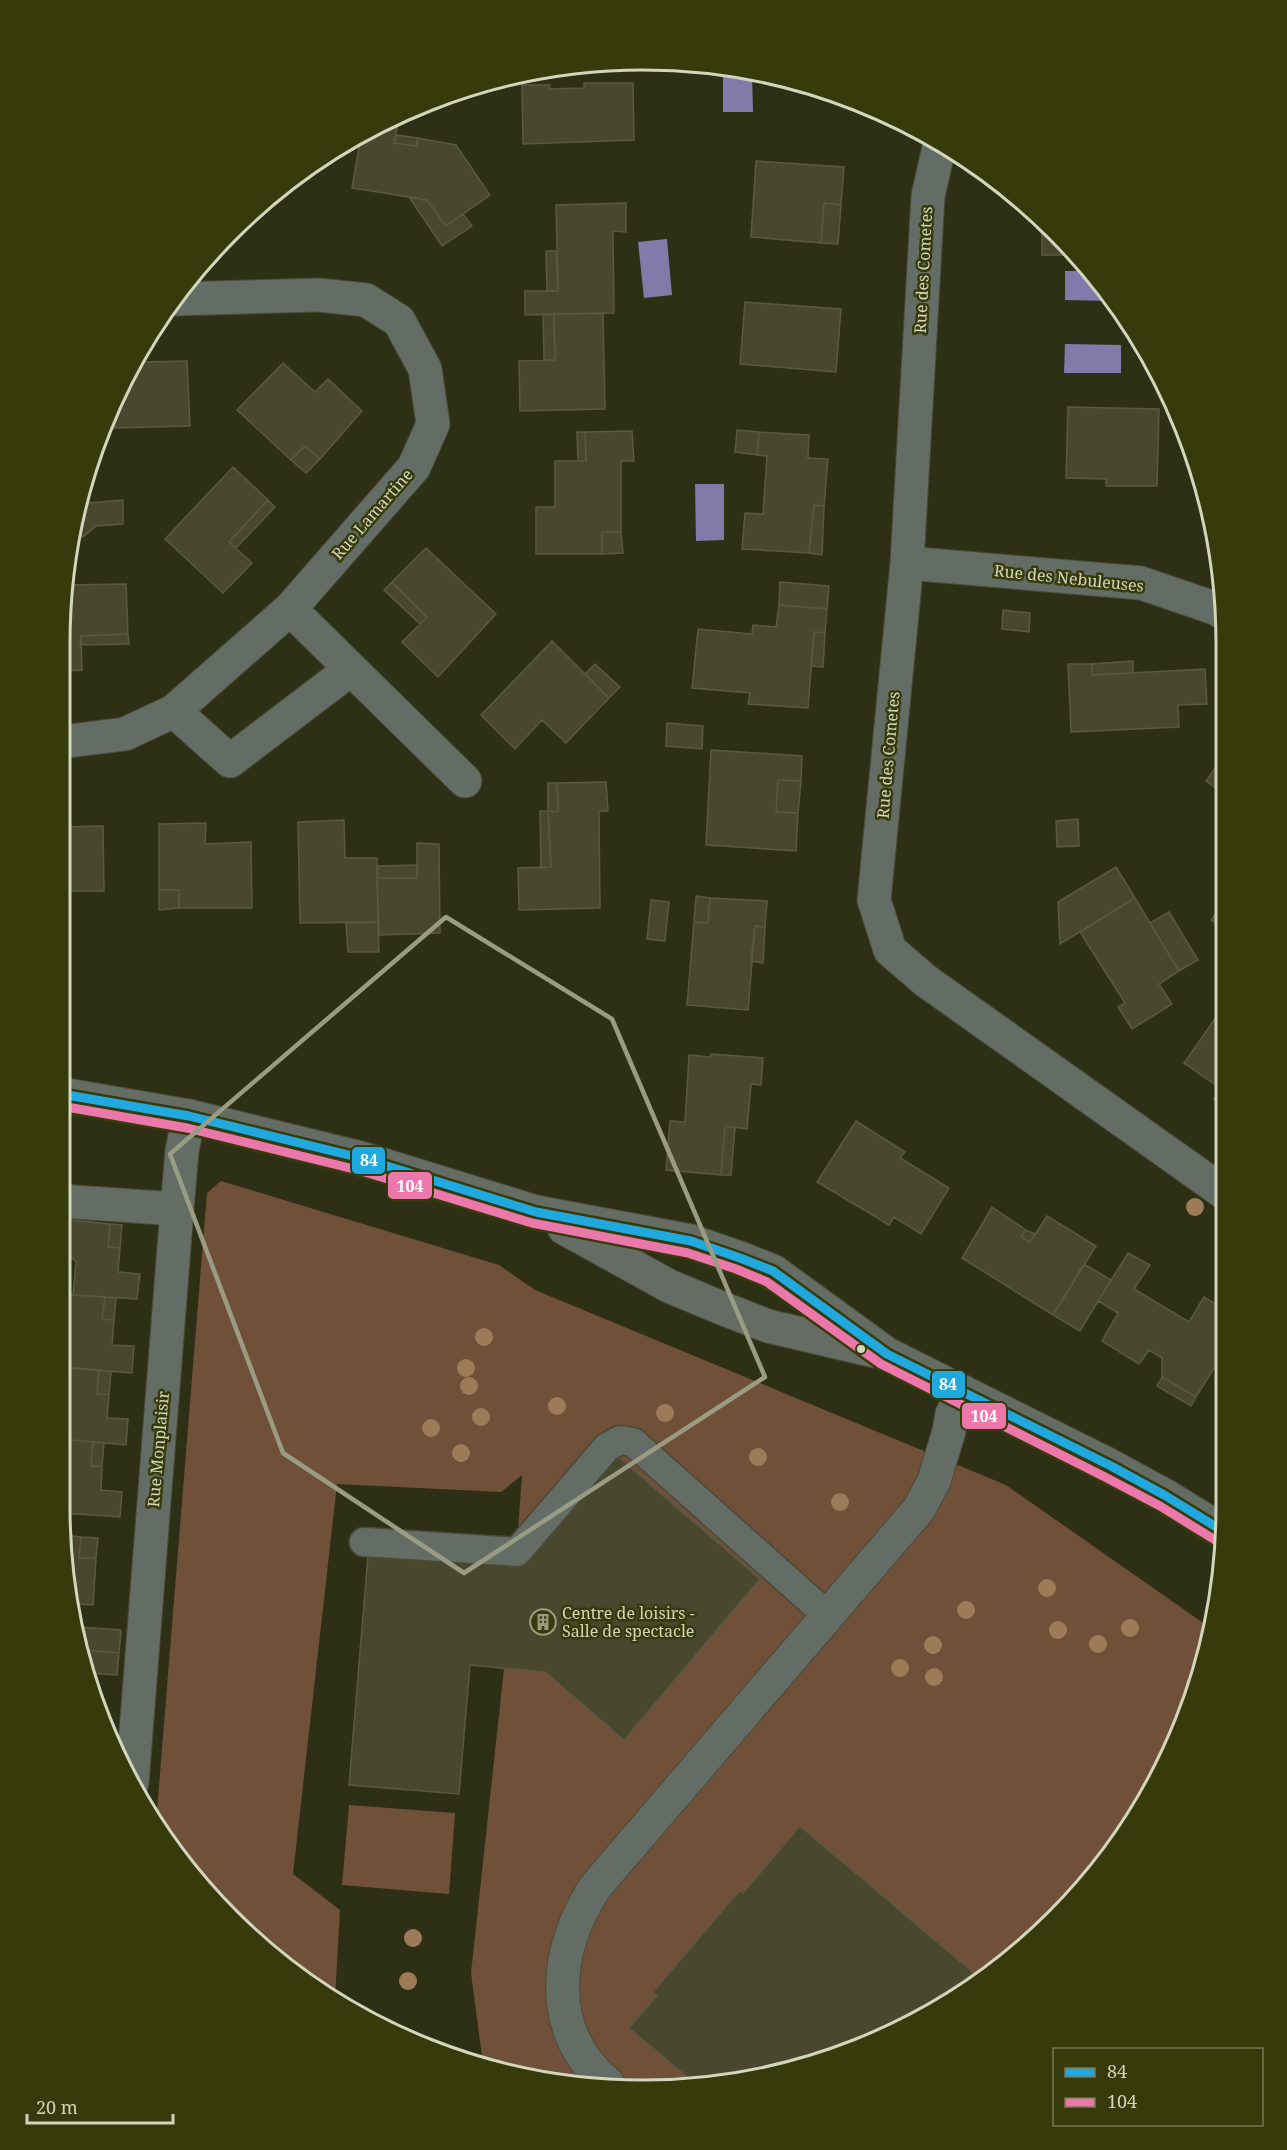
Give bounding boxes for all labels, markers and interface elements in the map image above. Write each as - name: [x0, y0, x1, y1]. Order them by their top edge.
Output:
- street label: Rue des Cometes: [909, 206, 937, 334]
- street label: Rue Lamartine: [326, 464, 418, 564]
- street label: Rue des Nebuleuses: [993, 559, 1145, 597]
- street label: Rue des Cometes: [871, 691, 905, 819]
- line badge: 84: [351, 1146, 386, 1175]
- text: 84: [360, 1149, 378, 1171]
- line badge: 104: [387, 1171, 433, 1200]
- text: 104: [396, 1175, 424, 1197]
- unlabelled marker: [855, 1343, 867, 1355]
- line badge: 84: [931, 1370, 966, 1399]
- text: 84: [939, 1373, 957, 1395]
- street label: Rue Monplaisir: [142, 1389, 174, 1508]
- line badge: 104: [961, 1402, 1007, 1430]
- text: 104: [970, 1405, 998, 1427]
- place label: Centre de loisirs - Salle de spectacle: [562, 1602, 695, 1642]
- building icon: Centre de loisirs - Salle de spectacle: [528, 1607, 558, 1637]
- legend: [1053, 2048, 1263, 2126]
- text: 84: [1107, 2059, 1127, 2083]
- scale bar: [27, 2087, 172, 2125]
- text: 104: [1107, 2089, 1137, 2113]
- text: 20 m: [36, 2095, 78, 2119]

